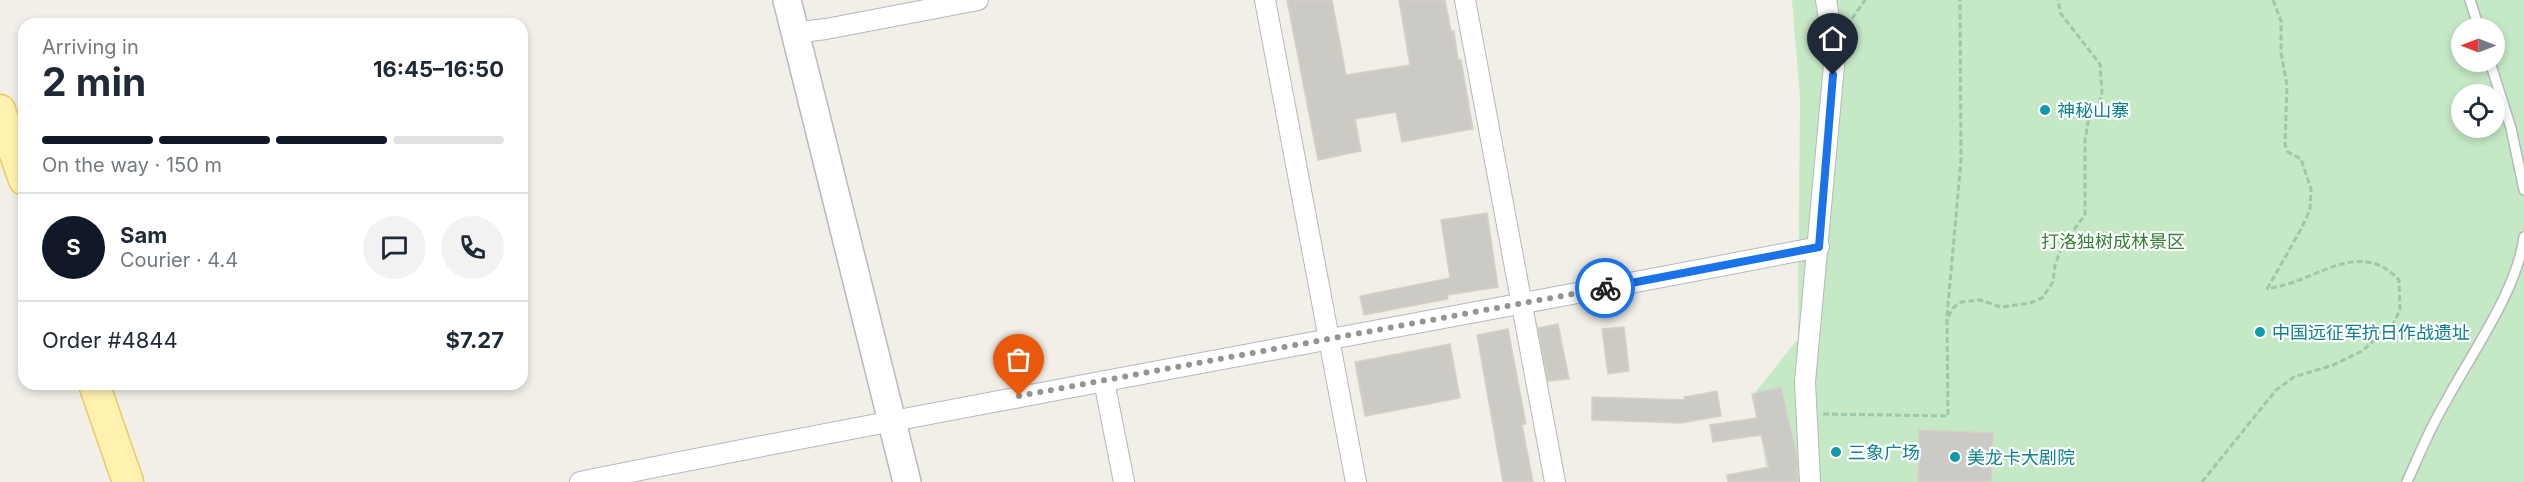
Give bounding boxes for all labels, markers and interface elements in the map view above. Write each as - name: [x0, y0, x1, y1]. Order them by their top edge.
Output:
- pin: [1807, 13, 1858, 75]
- north arrow: [2451, 18, 2505, 72]
- map controls: [2451, 18, 2505, 138]
- icon: home: [1816, 22, 1849, 55]
- text: Arriving in: [42, 35, 139, 59]
- text: 16:45–16:50: [373, 56, 504, 82]
- text: 2 min: [42, 58, 146, 105]
- button: locate: [2451, 84, 2505, 138]
- place label: 神秘山寨: [2057, 100, 2129, 121]
- marker: 神秘山寨: [2038, 103, 2052, 117]
- text: On the way · 150 m: [42, 153, 222, 177]
- button: chat: [363, 216, 426, 279]
- button: phone: [441, 216, 504, 279]
- text: Sam: [120, 222, 167, 248]
- park label: 打洛独树成林景区: [2041, 231, 2185, 252]
- text: S: [66, 234, 81, 260]
- text: Courier · 4.4: [120, 248, 238, 272]
- courier: [1575, 258, 1635, 318]
- icon: bike: [1589, 272, 1622, 305]
- place label: 中国远征军抗日作战遗址: [2272, 322, 2470, 343]
- marker: 中国远征军抗日作战遗址: [2253, 325, 2267, 339]
- text: Order #4844: [42, 327, 178, 353]
- text: $7.27: [446, 327, 504, 353]
- pin: [993, 334, 1044, 396]
- icon: bag: [1002, 343, 1035, 376]
- place label: 三象广场: [1848, 442, 1920, 463]
- marker: 三象广场: [1829, 445, 1843, 459]
- place label: 美龙卡大剧院: [1967, 447, 2075, 468]
- marker: 美龙卡大剧院: [1948, 450, 1962, 464]

